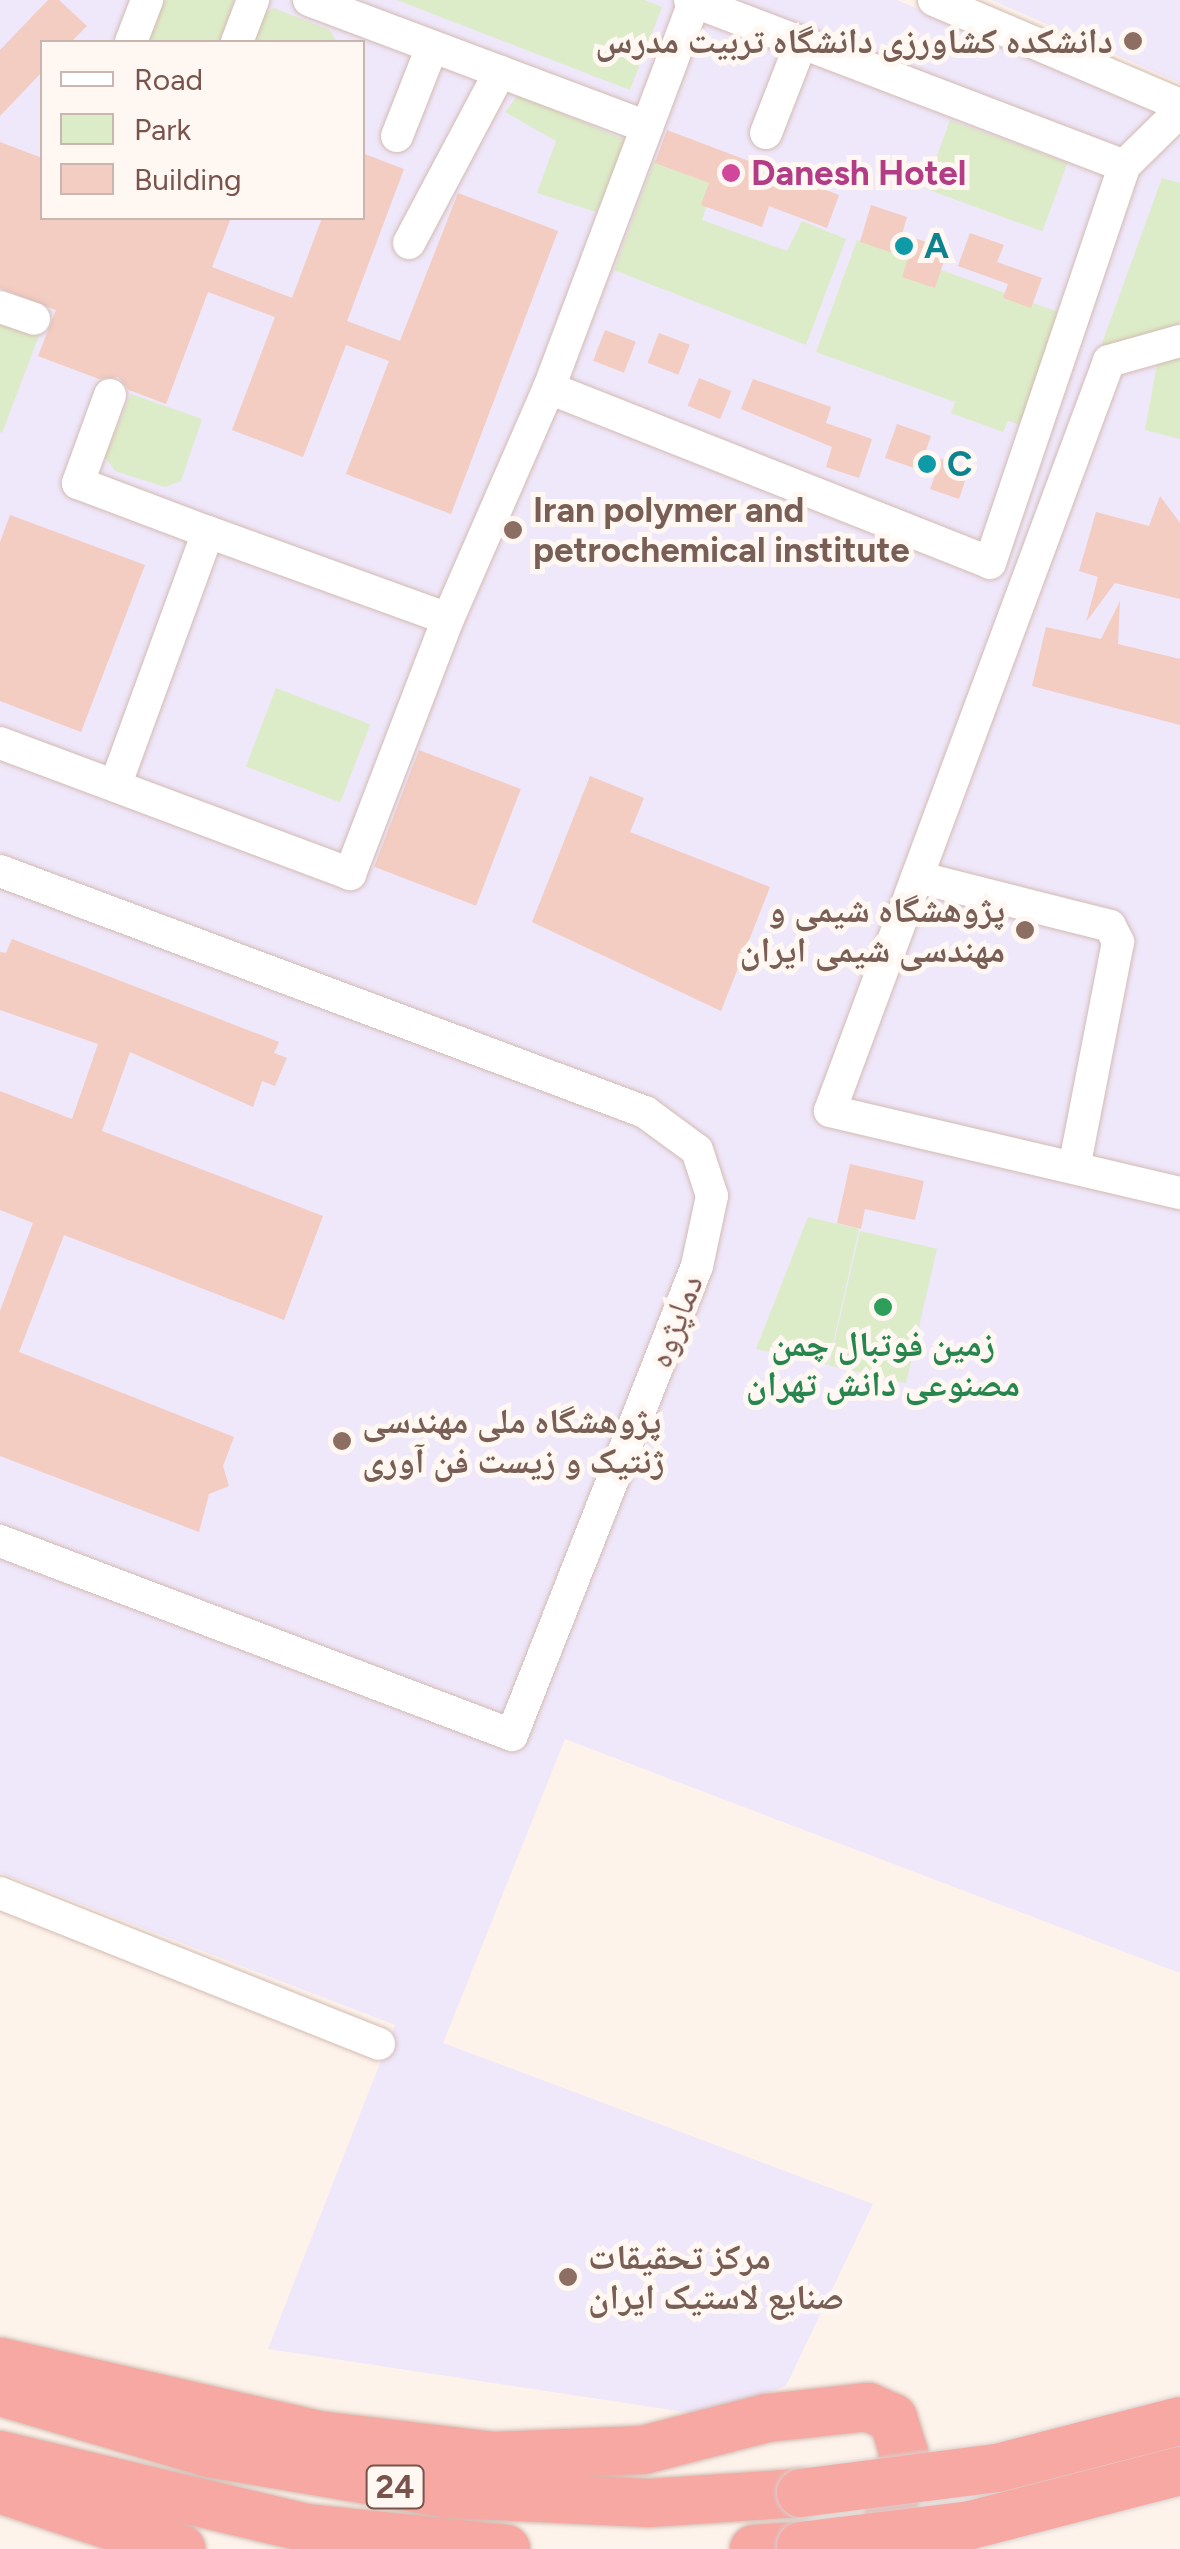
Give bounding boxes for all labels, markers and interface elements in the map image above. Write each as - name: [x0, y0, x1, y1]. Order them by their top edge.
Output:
- place label: دانشکده کشاورزی دانشگاه تربیت مدرس: [595, 20, 1113, 62]
- marker: دانشکده کشاورزی دانشگاه تربیت مدرس: [1122, 30, 1144, 52]
- legend: [40, 40, 365, 220]
- text: Road: [134, 61, 203, 98]
- text: Park: [134, 111, 191, 148]
- place label: Danesh Hotel: [751, 152, 966, 194]
- text: Building: [134, 161, 242, 198]
- marker: Danesh Hotel: [720, 162, 742, 184]
- place label: A: [924, 225, 949, 267]
- marker: A: [893, 235, 915, 257]
- place label: C: [947, 443, 972, 485]
- marker: C: [916, 453, 938, 475]
- place label: Iran polymer and petrochemical institute: [533, 489, 910, 571]
- marker: Iran polymer and petrochemical institute: [502, 519, 524, 541]
- place label: پژوهشگاه شیمی و مهندسی شیمی ایران: [739, 889, 1005, 971]
- marker: پژوهشگاه شیمی و مهندسی شیمی ایران: [1014, 919, 1036, 941]
- street label: دماپژوه: [638, 1269, 712, 1373]
- marker: زمین فوتبال چمن مصنوعی دانش تهران: [872, 1296, 894, 1318]
- place label: زمین فوتبال چمن مصنوعی دانش تهران: [746, 1323, 1020, 1405]
- place label: پژوهشگاه ملی مهندسی ژنتیک و زیست فن آوری: [362, 1400, 665, 1482]
- marker: پژوهشگاه ملی مهندسی ژنتیک و زیست فن آوری: [331, 1430, 353, 1452]
- place label: مرکز تحقیقات صنایع لاستیک ایران: [588, 2236, 844, 2318]
- marker: مرکز تحقیقات صنایع لاستیک ایران: [557, 2266, 579, 2288]
- road number: 24: [365, 2460, 425, 2514]

